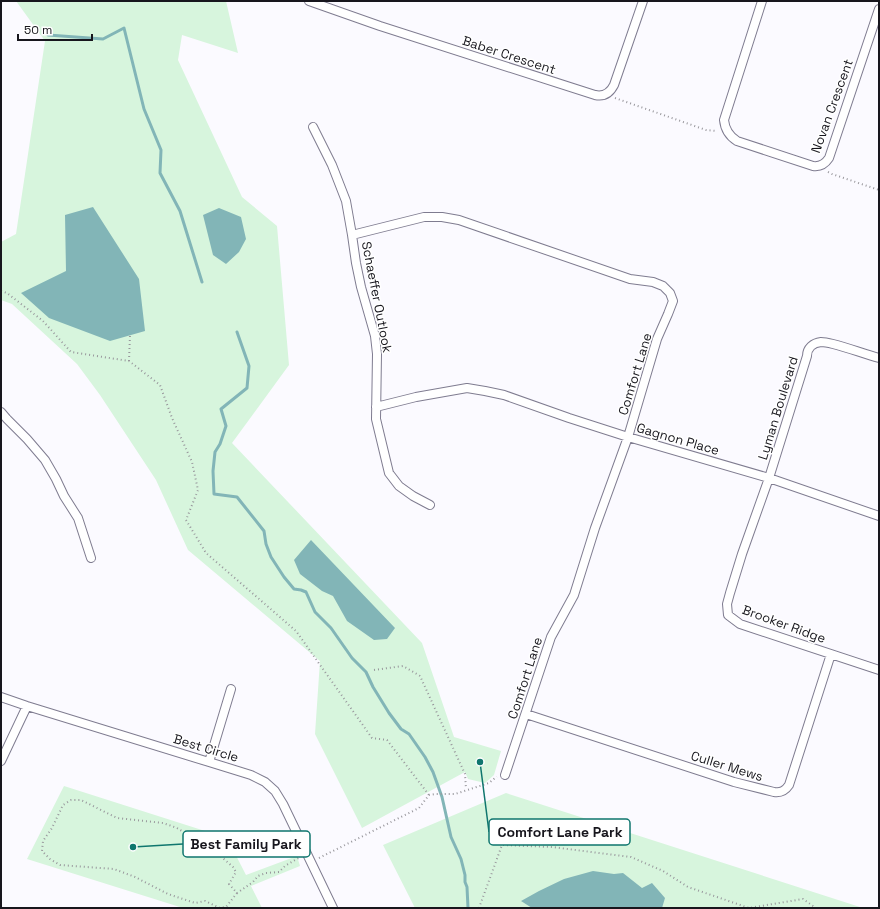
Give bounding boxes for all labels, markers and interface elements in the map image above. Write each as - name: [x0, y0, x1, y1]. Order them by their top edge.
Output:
- scale bar: [18, 16, 92, 42]
- text: 50 m: [24, 22, 52, 38]
- street label: Baber Crescent: [460, 32, 558, 78]
- street label: Novan Crescent: [807, 57, 857, 155]
- street label: Schaeffer Outlook: [358, 240, 396, 354]
- street label: Comfort Lane: [614, 331, 656, 417]
- street label: Lyman Boulevard: [754, 354, 802, 462]
- street label: Gagnon Place: [635, 419, 721, 459]
- street label: Brooker Ridge: [740, 601, 828, 647]
- street label: Comfort Lane: [504, 635, 546, 721]
- street label: Best Circle: [171, 730, 241, 766]
- street label: Culler Mews: [689, 747, 765, 785]
- callout: Comfort Lane Park: [489, 819, 630, 845]
- text: Comfort Lane Park: [497, 823, 623, 841]
- callout: Best Family Park: [183, 831, 310, 857]
- text: Best Family Park: [190, 835, 302, 853]

